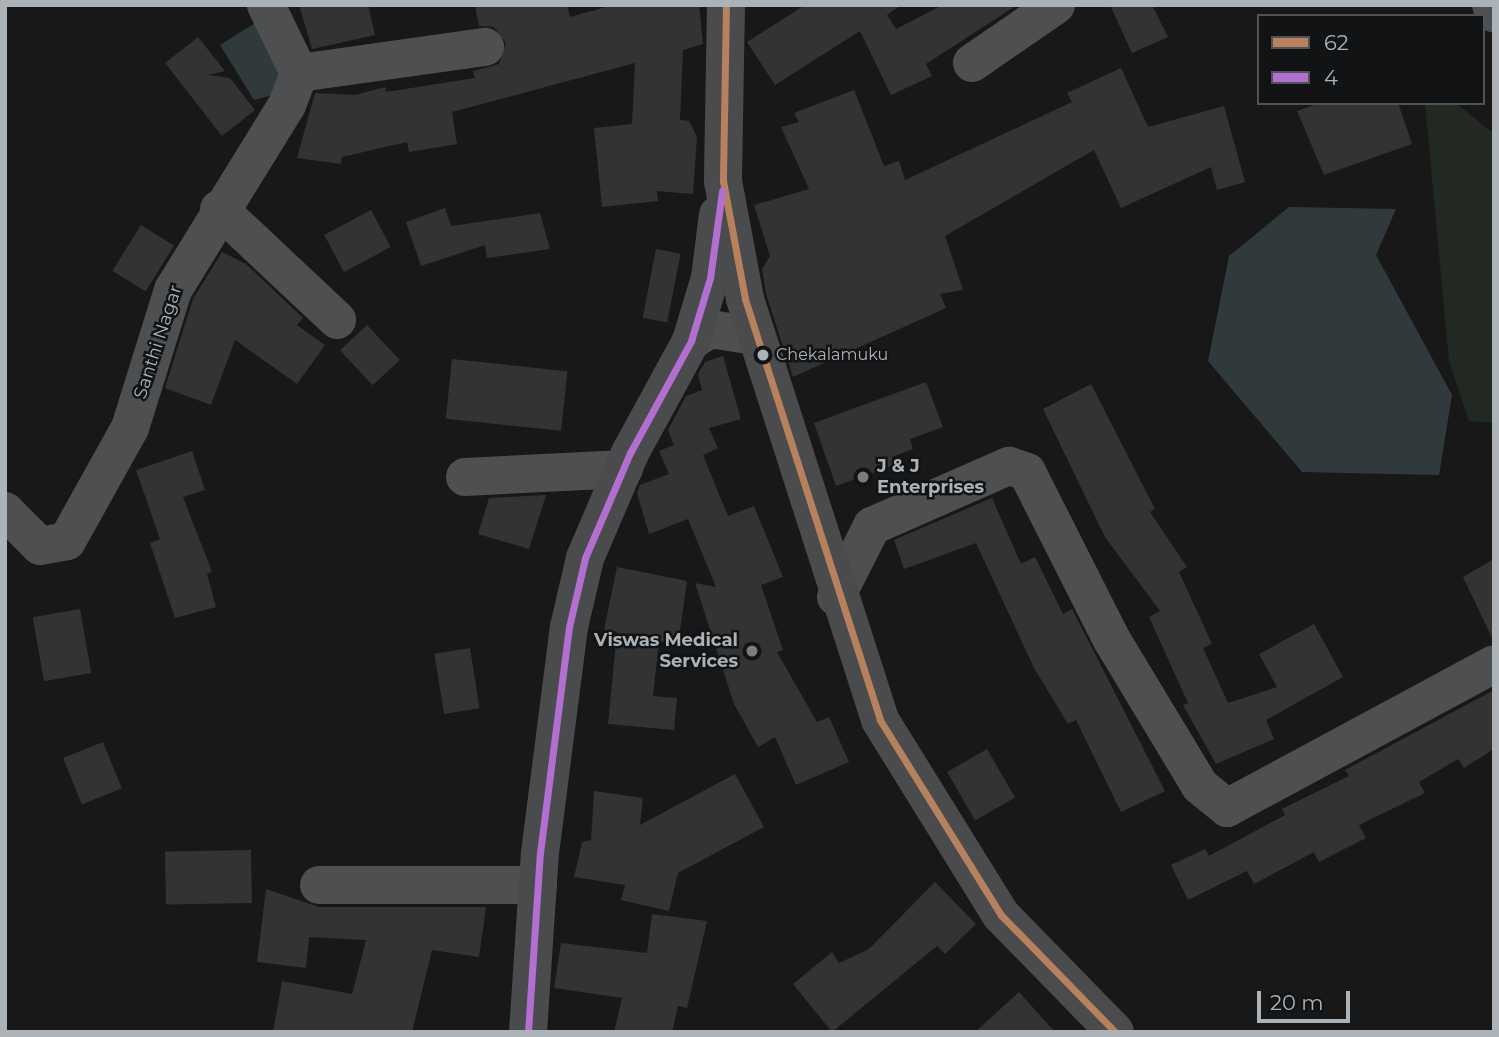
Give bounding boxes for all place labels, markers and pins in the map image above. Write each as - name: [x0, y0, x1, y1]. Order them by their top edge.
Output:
- place label: Chekalamuku: [776, 345, 888, 365]
- marker: Chekalamuku: [756, 348, 770, 362]
- place label: J & J Enterprises: [877, 456, 984, 498]
- marker: J & J Enterprises: [855, 469, 871, 485]
- place label: Viswas Medical Services: [594, 630, 738, 672]
- marker: Viswas Medical Services: [744, 643, 760, 659]

